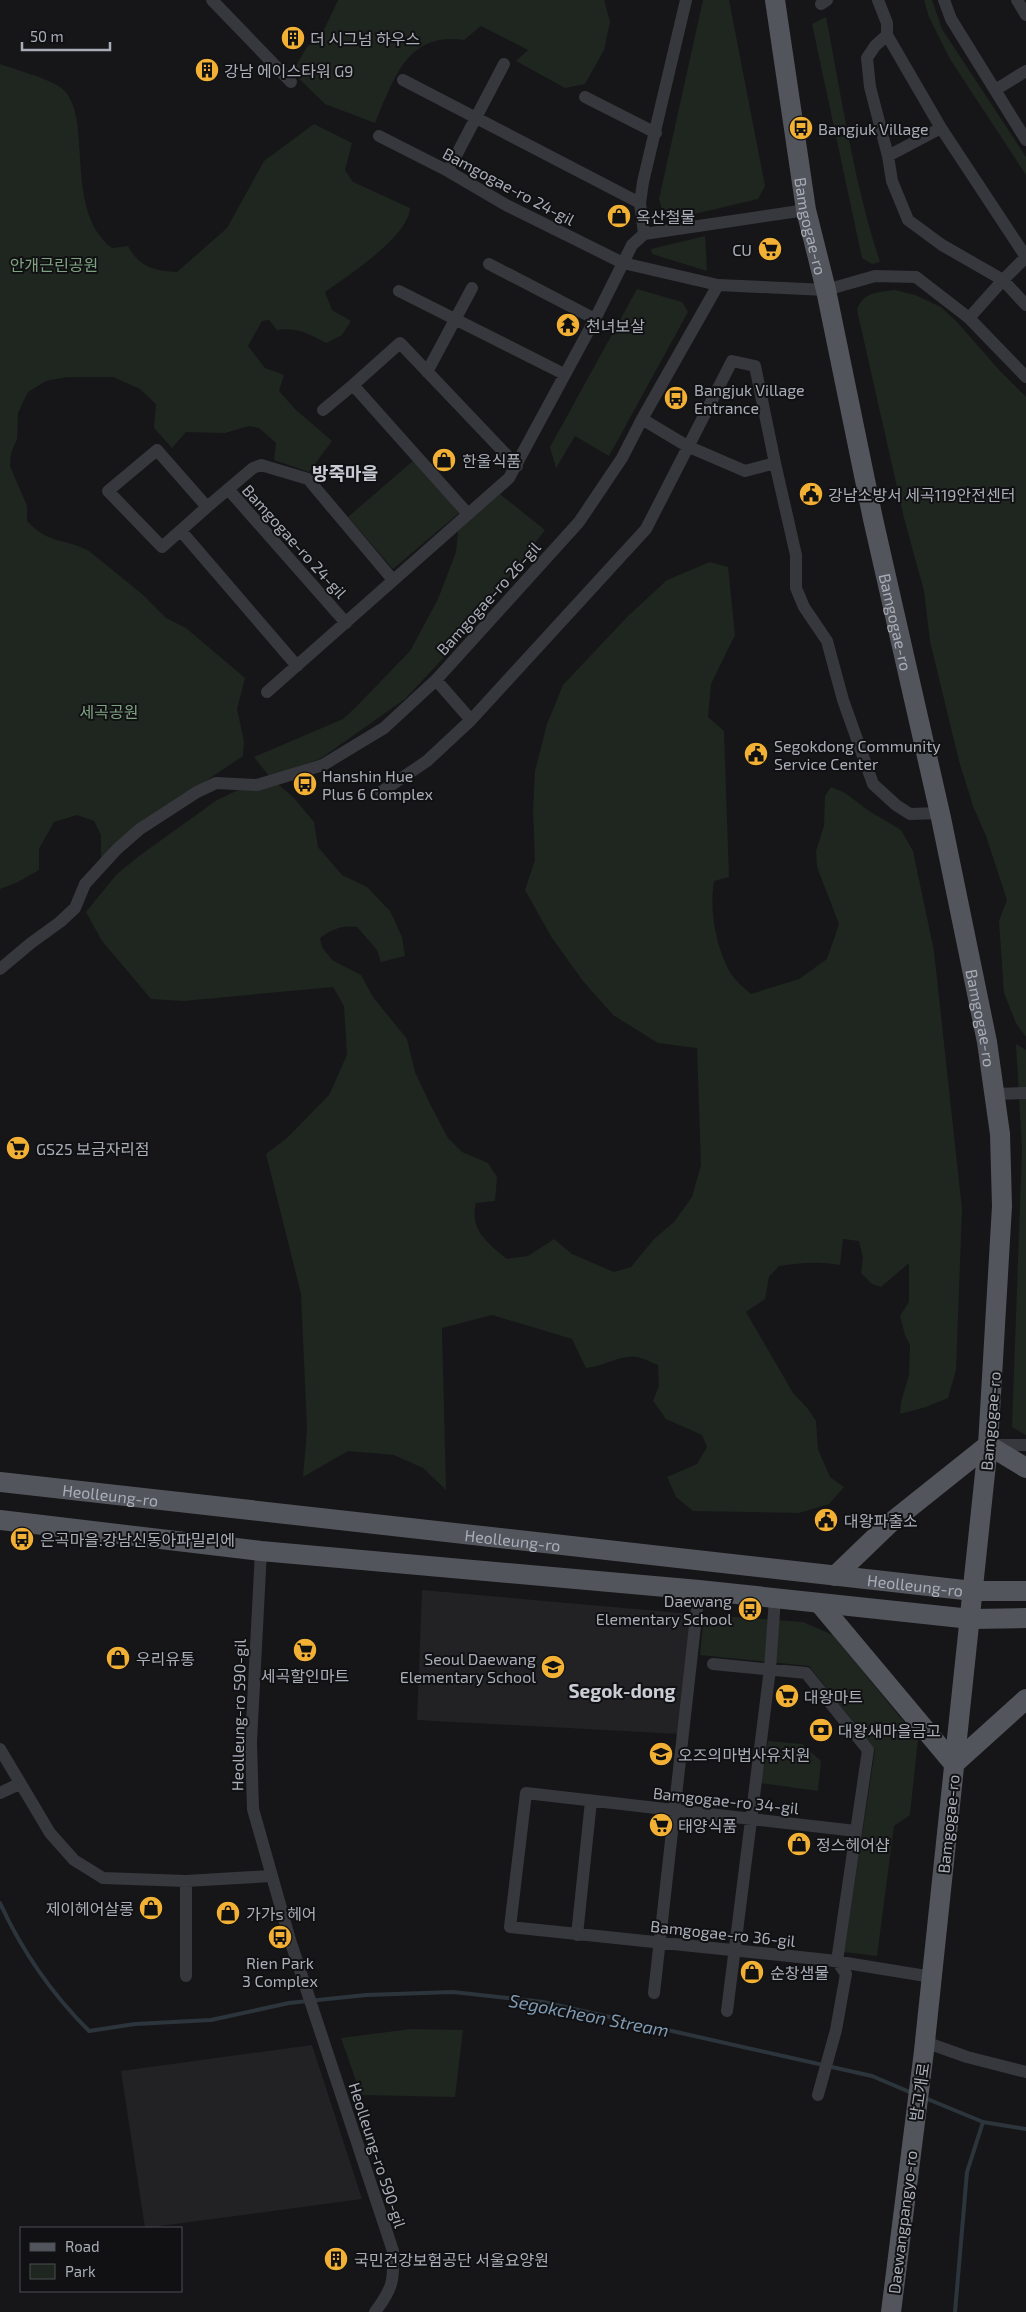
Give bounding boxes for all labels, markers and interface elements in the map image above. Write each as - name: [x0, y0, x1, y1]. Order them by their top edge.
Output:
- scale bar: [22, 20, 110, 52]
- building icon: 더 시그넘 하우스: [280, 25, 306, 51]
- text: 50 m: [30, 27, 64, 45]
- place label: 더 시그넘 하우스: [310, 29, 420, 48]
- building icon: 강남 에이스타워 G9: [194, 57, 220, 83]
- place label: 강남 에이스타워 G9: [224, 61, 353, 80]
- bus stop icon: Bangjuk Village: [788, 115, 814, 141]
- place label: Bangjuk Village: [818, 119, 929, 139]
- street label: Bamgogae-ro 24-gil: [440, 143, 578, 229]
- street label: Bamgogae-ro: [792, 176, 831, 277]
- shop icon: 옥산철물: [606, 203, 632, 229]
- place label: 옥산철물: [636, 207, 695, 226]
- supermarket icon: CU: [757, 236, 783, 262]
- place label: CU: [732, 240, 752, 259]
- park label: 안개근린공원: [10, 255, 98, 274]
- temple icon: 천녀보살: [555, 312, 581, 338]
- place label: 천녀보살: [586, 316, 645, 335]
- place label: Bangjuk Village Entrance: [694, 380, 805, 417]
- bus stop icon: Bangjuk Village Entrance: [663, 385, 689, 411]
- shop icon: 한울식품: [431, 447, 457, 473]
- place label: 한울식품: [462, 451, 521, 470]
- district label: 방죽마을: [312, 462, 378, 484]
- street label: Bamgogae-ro 24-gil: [239, 480, 351, 602]
- public building icon: 강남소방서 세곡119안전센터: [798, 481, 824, 507]
- place label: 강남소방서 세곡119안전센터: [828, 485, 1015, 504]
- street label: Bamgogae-ro 26-gil: [432, 537, 544, 659]
- street label: Bamgogae-ro: [876, 571, 917, 672]
- park label: 세곡공원: [80, 702, 138, 721]
- place label: Segokdong Community Service Center: [774, 736, 941, 773]
- public building icon: Segokdong Community Service Center: [743, 741, 769, 767]
- place label: Hanshin Hue Plus 6 Complex: [322, 766, 434, 803]
- bus stop icon: Hanshin Hue Plus 6 Complex: [292, 771, 318, 797]
- street label: Bamgogae-ro: [963, 967, 1000, 1068]
- supermarket icon: GS25 보금자리점: [5, 1135, 31, 1161]
- place label: GS25 보금자리점: [36, 1139, 150, 1158]
- street label: Bamgogae-ro: [976, 1371, 1004, 1471]
- street label: Heolleung-ro: [61, 1480, 159, 1509]
- public building icon: 대왕파출소: [813, 1507, 839, 1533]
- place label: 대왕파출소: [844, 1511, 918, 1530]
- street label: Heolleung-ro: [464, 1525, 562, 1554]
- bus stop icon: 은곡마을.강남신동아파밀리에: [9, 1526, 35, 1552]
- place label: 은곡마을.강남신동아파밀리에: [40, 1530, 235, 1549]
- street label: Heolleung-ro: [866, 1570, 964, 1599]
- place label: Daewang Elementary School: [596, 1591, 732, 1628]
- bus stop icon: Daewang Elementary School: [737, 1596, 763, 1622]
- supermarket icon: 세곡할인마트: [292, 1637, 318, 1663]
- street label: Heolleung-ro 590-gil: [227, 1639, 249, 1791]
- shop icon: 우리유통: [105, 1645, 131, 1671]
- place label: 우리유통: [136, 1649, 195, 1668]
- place label: Seoul Daewang Elementary School: [400, 1649, 536, 1686]
- school or university icon: Seoul Daewang Elementary School: [540, 1654, 566, 1680]
- place label: 세곡할인마트: [261, 1666, 349, 1685]
- district label: Segok-dong: [568, 1679, 676, 1702]
- supermarket icon: 대왕마트: [774, 1683, 800, 1709]
- place label: 대왕마트: [804, 1687, 863, 1706]
- bank icon: 대왕새마을금고: [808, 1717, 834, 1743]
- place label: 대왕새마을금고: [838, 1721, 941, 1740]
- school or university icon: 오즈의마법사유치원: [648, 1741, 674, 1767]
- place label: 오즈의마법사유치원: [678, 1745, 810, 1764]
- street label: Bamgogae-ro: [933, 1774, 963, 1874]
- street label: Bamgogae-ro 34-gil: [652, 1783, 800, 1817]
- supermarket icon: 태양식품: [648, 1812, 674, 1838]
- place label: 태양식품: [678, 1816, 737, 1835]
- shop icon: 정스헤어샵: [786, 1831, 812, 1857]
- place label: 정스헤어샵: [816, 1835, 890, 1854]
- shop icon: 제이헤어살롱: [138, 1895, 164, 1921]
- place label: 제이헤어살롱: [46, 1899, 134, 1918]
- shop icon: 가가s 헤어: [215, 1900, 241, 1926]
- place label: 가가s 헤어: [246, 1904, 317, 1923]
- street label: Bamgogae-ro 36-gil: [649, 1916, 797, 1950]
- bus stop icon: Rien Park 3 Complex: [267, 1924, 293, 1950]
- place label: Rien Park 3 Complex: [242, 1953, 318, 1990]
- shop icon: 순창샘물: [739, 1959, 765, 1985]
- place label: 순창샘물: [770, 1963, 829, 1982]
- water label: Segokcheon Stream: [507, 1989, 671, 2041]
- street label: 밤고개로: [905, 2061, 933, 2122]
- street label: Heolleung-ro 590-gil: [345, 2080, 411, 2230]
- street label: Daewangpangyo-ro: [884, 2149, 920, 2295]
- legend: [20, 2227, 182, 2292]
- text: Road: [65, 2237, 100, 2255]
- building icon: 국민건강보험공단 서울요양원: [323, 2246, 349, 2272]
- place label: 국민건강보험공단 서울요양원: [354, 2250, 549, 2269]
- text: Park: [65, 2262, 96, 2280]

